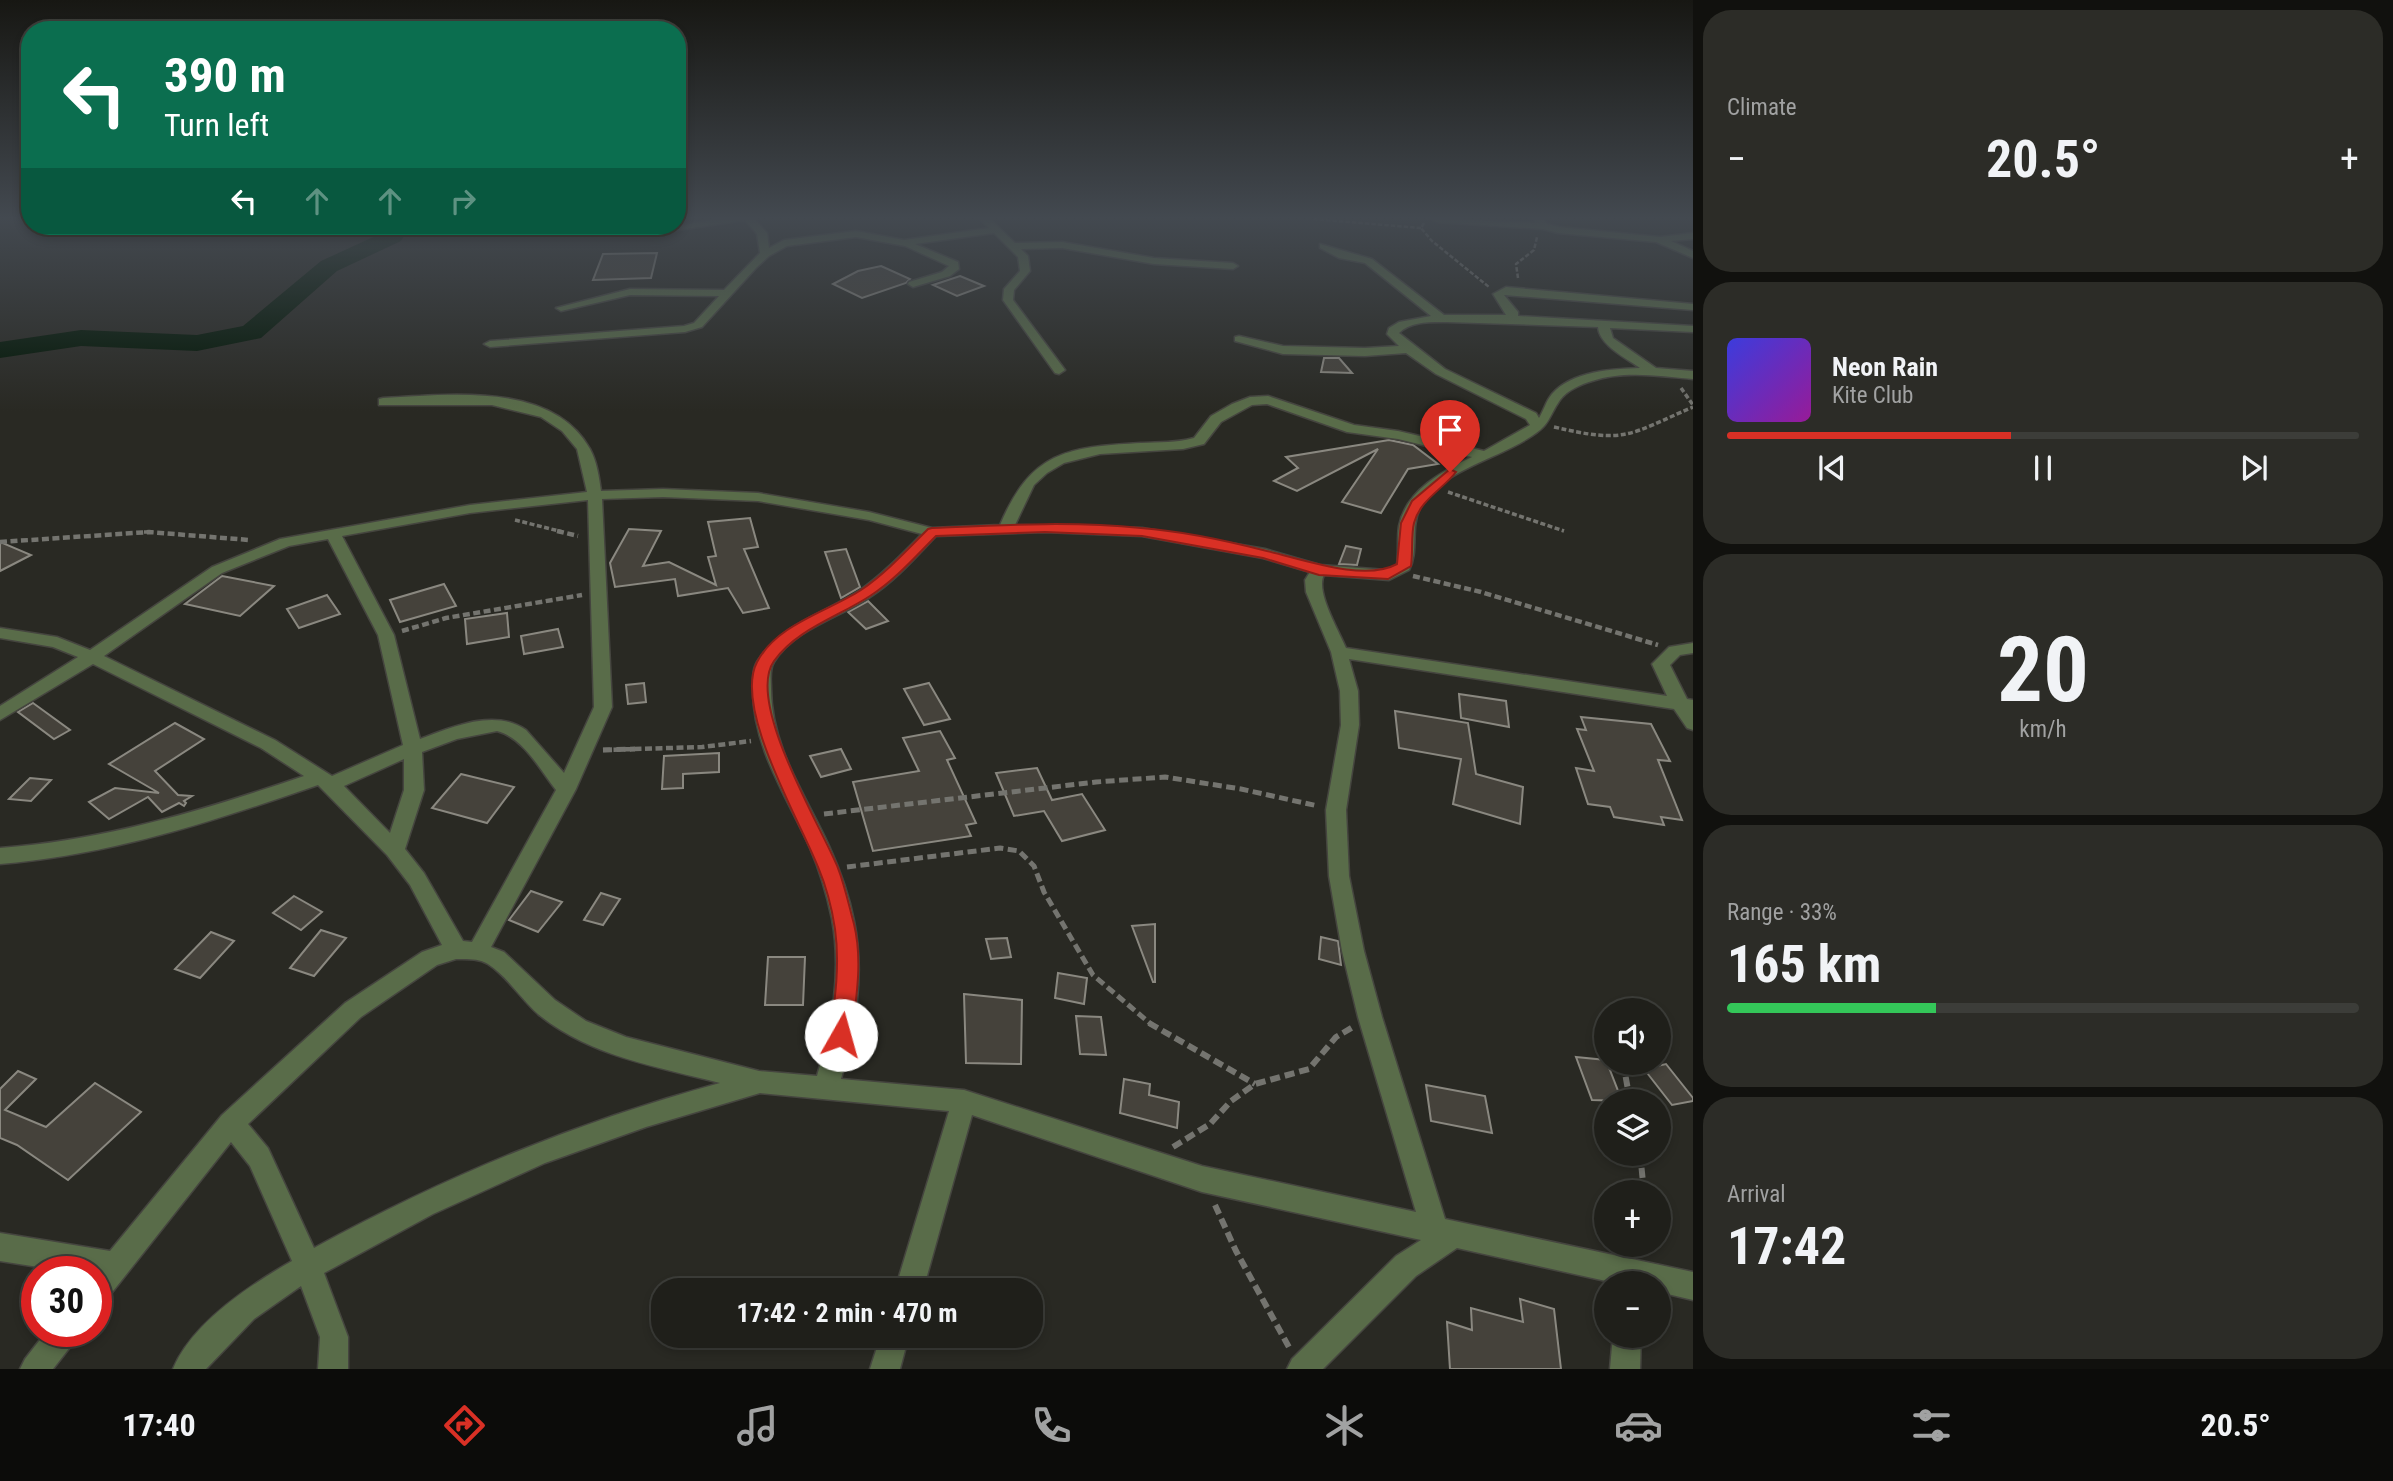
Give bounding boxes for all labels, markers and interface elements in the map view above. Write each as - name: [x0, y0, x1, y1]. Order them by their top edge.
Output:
- text: 390 m: [164, 47, 286, 104]
- icon: left: [49, 49, 140, 140]
- text: Climate: [1727, 94, 1797, 121]
- text: Turn left: [164, 106, 269, 144]
- text: 20.5°: [1986, 129, 2100, 190]
- text: −: [1727, 137, 1746, 181]
- text: +: [2340, 137, 2359, 181]
- icon: left: [225, 182, 263, 220]
- icon: ahead: [298, 182, 336, 220]
- icon: ahead: [371, 182, 409, 220]
- icon: right: [444, 182, 482, 220]
- text: Neon Rain: [1832, 352, 1938, 382]
- text: Kite Club: [1832, 382, 1913, 409]
- pin: [1420, 400, 1480, 472]
- icon: arrive: [1431, 411, 1469, 449]
- icon: previous: [1813, 449, 1851, 487]
- icon: pause: [2024, 449, 2062, 487]
- icon: next: [2235, 449, 2273, 487]
- text: 20: [1997, 617, 2089, 723]
- text: km/h: [2019, 716, 2067, 743]
- text: Range · 33%: [1727, 899, 1837, 926]
- text: 165 km: [1727, 934, 1881, 995]
- position arrow: [804, 998, 878, 1072]
- map controls: [1594, 998, 1671, 1348]
- button: sound: [1594, 998, 1671, 1075]
- button: layers: [1594, 1089, 1671, 1166]
- button: +: [1594, 1180, 1671, 1257]
- text: Arrival: [1727, 1181, 1786, 1208]
- text: 17:42: [1727, 1216, 1846, 1277]
- speed limit sign: 30: [21, 1256, 112, 1347]
- button: −: [1594, 1271, 1671, 1348]
- text: 17:42 · 2 min · 470 m: [737, 1298, 957, 1328]
- icon: directions: [440, 1401, 489, 1450]
- icon: music: [733, 1401, 782, 1450]
- icon: phone: [1027, 1401, 1076, 1450]
- icon: climate: [1320, 1401, 1369, 1450]
- icon: car: [1614, 1401, 1663, 1450]
- icon: filters: [1907, 1401, 1956, 1450]
- text: 17:40: [122, 1406, 196, 1444]
- text: 20.5°: [2200, 1406, 2271, 1444]

